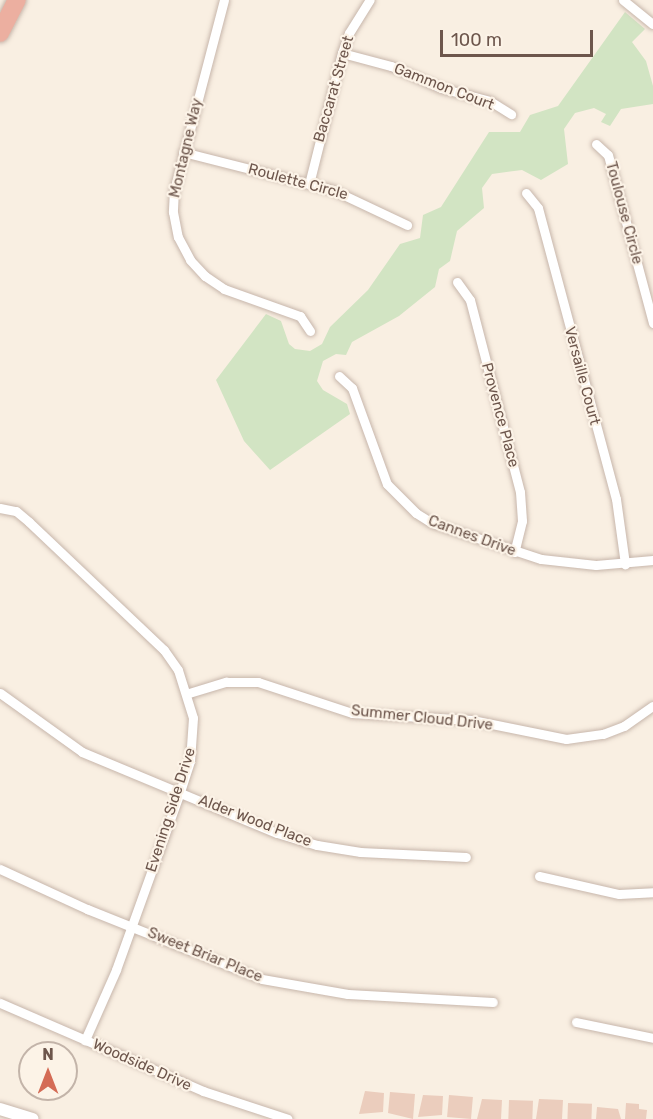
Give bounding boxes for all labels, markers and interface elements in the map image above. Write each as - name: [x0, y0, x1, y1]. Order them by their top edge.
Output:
- scale bar: [443, 18, 596, 56]
- text: 100 m: [451, 29, 502, 51]
- street label: Baccarat Street: [310, 34, 358, 144]
- street label: Gammon Court: [391, 60, 497, 114]
- street label: Montagne Way: [166, 96, 206, 200]
- street label: Roulette Circle: [246, 160, 350, 204]
- street label: Toulouse Circle: [602, 160, 646, 266]
- street label: Versaille Court: [560, 325, 604, 427]
- street label: Provence Place: [477, 361, 523, 469]
- street label: Cannes Drive: [426, 512, 518, 560]
- street label: Summer Cloud Drive: [350, 702, 494, 734]
- street label: Evening Side Drive: [142, 745, 200, 875]
- street label: Alder Wood Place: [196, 791, 314, 851]
- street label: Sweet Briar Place: [145, 924, 265, 986]
- street label: Woodside Drive: [90, 1035, 194, 1095]
- north arrow: [18, 1041, 78, 1101]
- text: N: [42, 1045, 54, 1064]

